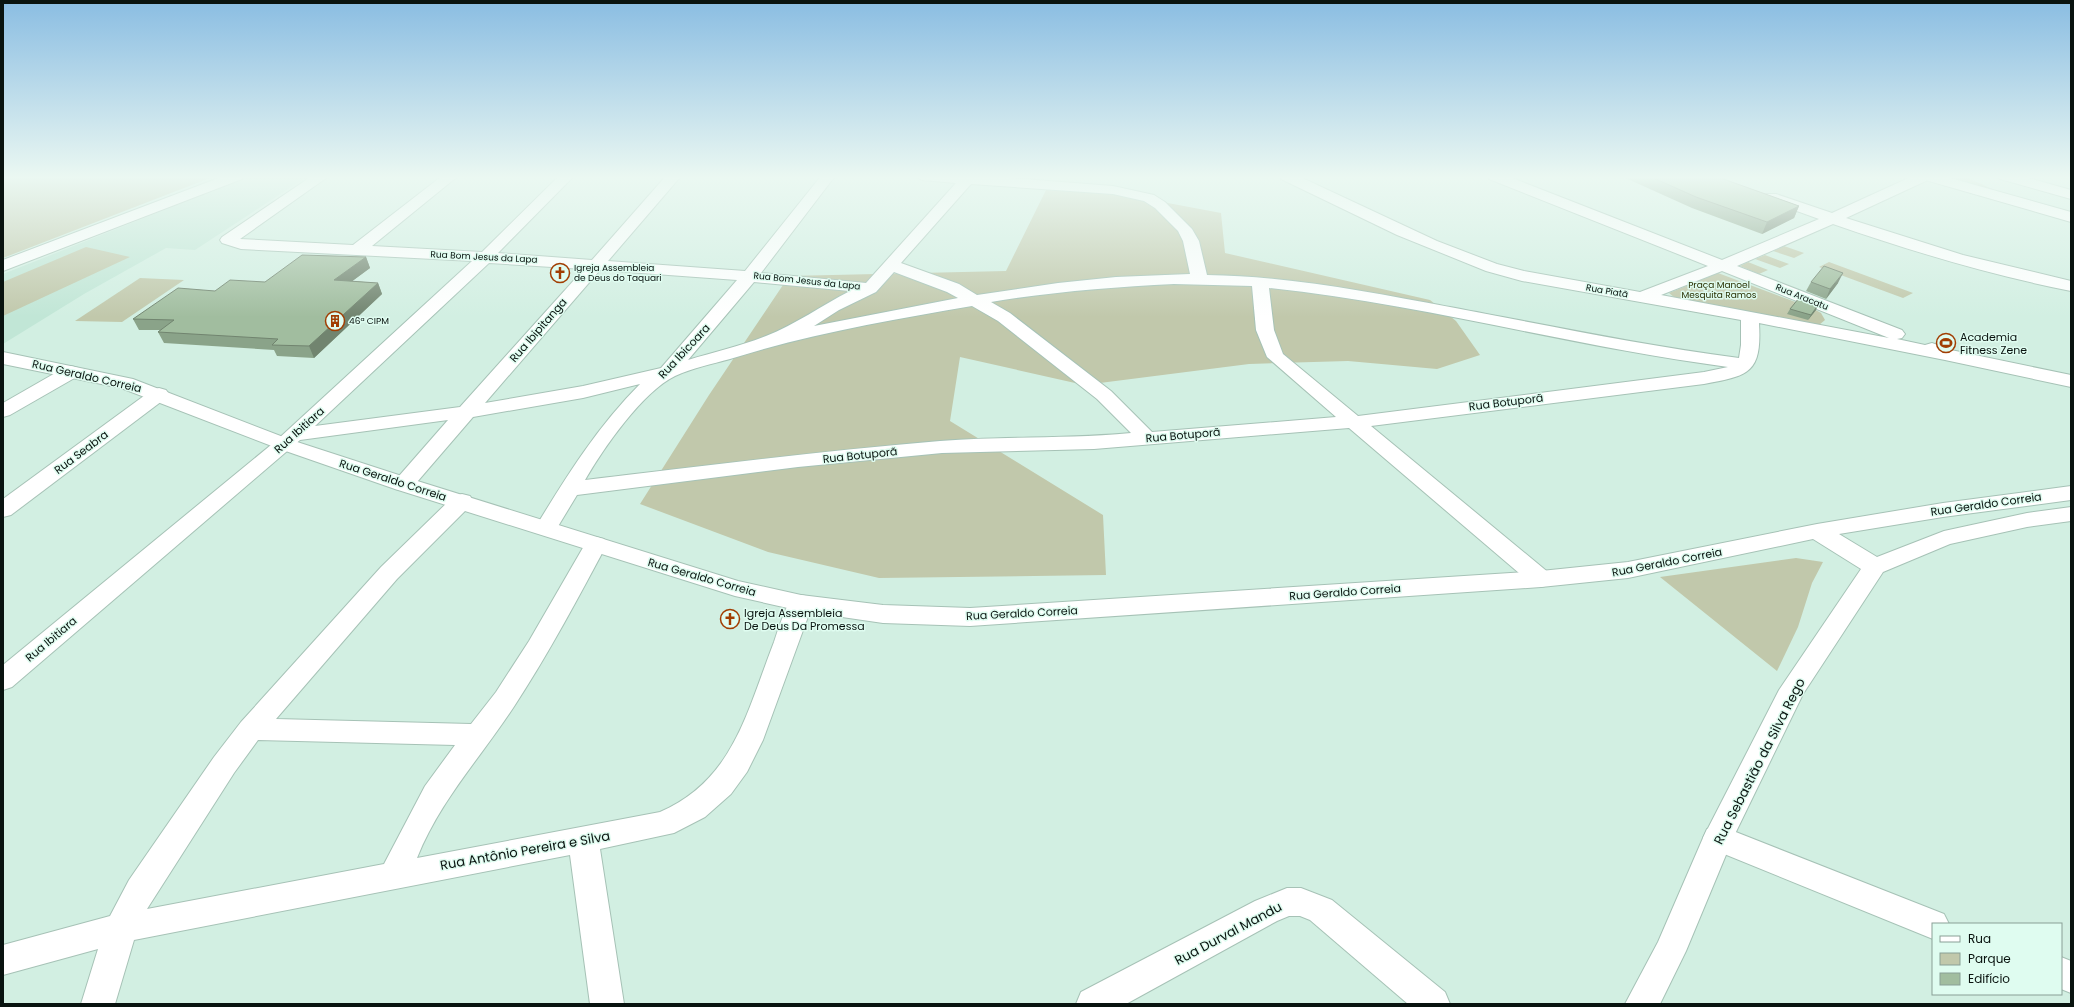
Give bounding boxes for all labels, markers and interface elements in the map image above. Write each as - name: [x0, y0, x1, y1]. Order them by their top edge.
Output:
- street label: Rua Bom Jesus da Lapa: [430, 248, 538, 266]
- church icon: Igreja Assembleia de Deus do Taquari: [549, 262, 571, 284]
- place label: Igreja Assembleia de Deus do Taquari: [574, 262, 662, 284]
- street label: Rua Bom Jesus da Lapa: [753, 269, 861, 293]
- park label: Praça Manoel Mesquita Ramos: [1681, 279, 1757, 301]
- street label: Rua Piatã: [1585, 281, 1629, 301]
- street label: Rua Aracatu: [1774, 281, 1830, 313]
- street label: Rua Ibipitanga: [506, 294, 570, 366]
- building icon: 46ª CIPM: [324, 310, 346, 332]
- place label: 46ª CIPM: [349, 315, 389, 327]
- street label: Rua Ibicoara: [654, 320, 714, 382]
- place label: Academia Fitness Zene: [1960, 329, 2027, 358]
- sports icon: Academia Fitness Zene: [1935, 332, 1957, 354]
- street label: Rua Geraldo Correia: [31, 356, 143, 396]
- street label: Rua Botuporã: [1468, 389, 1544, 415]
- street label: Rua Ibitiara: [270, 403, 328, 457]
- street label: Rua Botuporã: [1145, 424, 1221, 446]
- street label: Rua Seabra: [51, 426, 111, 478]
- street label: Rua Botuporã: [822, 443, 898, 467]
- street label: Rua Geraldo Correia: [337, 455, 449, 505]
- street label: Rua Geraldo Correia: [1930, 488, 2042, 520]
- street label: Rua Geraldo Correia: [1611, 543, 1723, 581]
- street label: Rua Geraldo Correia: [646, 554, 758, 600]
- street label: Rua Geraldo Correia: [1289, 580, 1401, 604]
- street label: Rua Geraldo Correia: [966, 602, 1078, 624]
- place label: Igreja Assembleia De Deus Da Promessa: [744, 605, 865, 634]
- church icon: Igreja Assembleia De Deus Da Promessa: [719, 608, 741, 630]
- street label: Rua Ibitiara: [22, 613, 80, 665]
- street label: Rua Sebastião da Silva Rego: [1709, 675, 1810, 848]
- street label: Rua Antônio Pereira e Silva: [439, 826, 612, 875]
- street label: Rua Durval Mandu: [1171, 897, 1285, 970]
- legend: [1932, 923, 2062, 995]
- text: Rua: [1968, 930, 1991, 947]
- text: Parque: [1968, 950, 2011, 967]
- text: Edifício: [1968, 970, 2010, 987]

